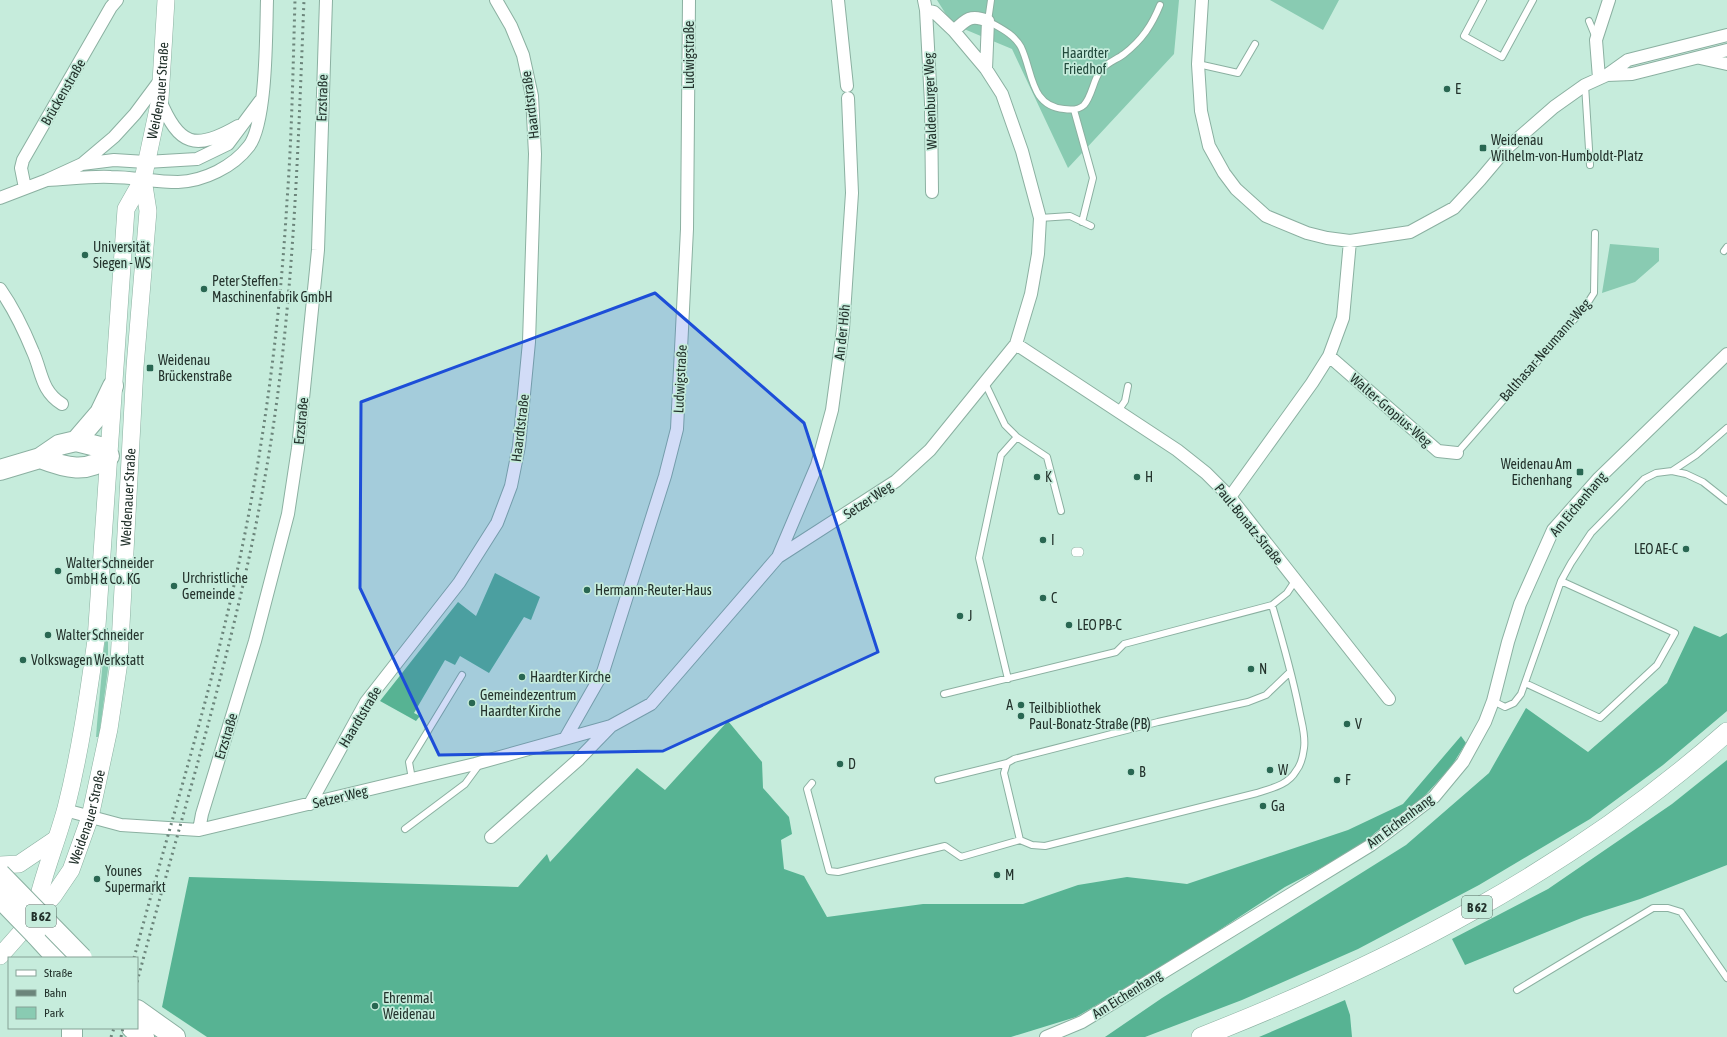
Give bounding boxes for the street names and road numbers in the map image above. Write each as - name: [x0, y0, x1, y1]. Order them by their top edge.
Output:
- street label: Ludwigstraße: [681, 21, 697, 89]
- street label: Weidenauer Straße: [144, 41, 171, 141]
- street label: Waldenburger Weg: [920, 52, 940, 150]
- street label: Brückenstraße: [38, 56, 88, 128]
- street label: Haardtstraße: [518, 70, 542, 140]
- street label: Erzstraße: [313, 74, 331, 122]
- street label: Balthasar-Neumann-Weg: [1496, 296, 1594, 404]
- street label: An der Höh: [831, 303, 853, 361]
- street label: Ludwigstraße: [670, 344, 690, 414]
- street label: Walter-Gropius-Weg: [1347, 370, 1435, 450]
- street label: Haardtstraße: [508, 393, 532, 463]
- street label: Erzstraße: [291, 397, 311, 445]
- street label: Weidenauer Straße: [117, 448, 139, 546]
- street label: Am Eichenhang: [1546, 468, 1610, 540]
- street label: Setzer Weg: [840, 478, 896, 522]
- street label: Paul-Bonatz-Straße: [1212, 480, 1286, 568]
- street label: Haardtstraße: [336, 684, 384, 750]
- street label: Erzstraße: [211, 711, 241, 761]
- street label: Weidenauer Straße: [66, 768, 108, 867]
- street label: Setzer Weg: [311, 783, 369, 811]
- street label: Am Eichenhang: [1364, 791, 1436, 851]
- road number: B 62: [1462, 896, 1492, 918]
- road number: B 62: [26, 905, 56, 927]
- street label: Am Eichenhang: [1089, 966, 1165, 1022]

